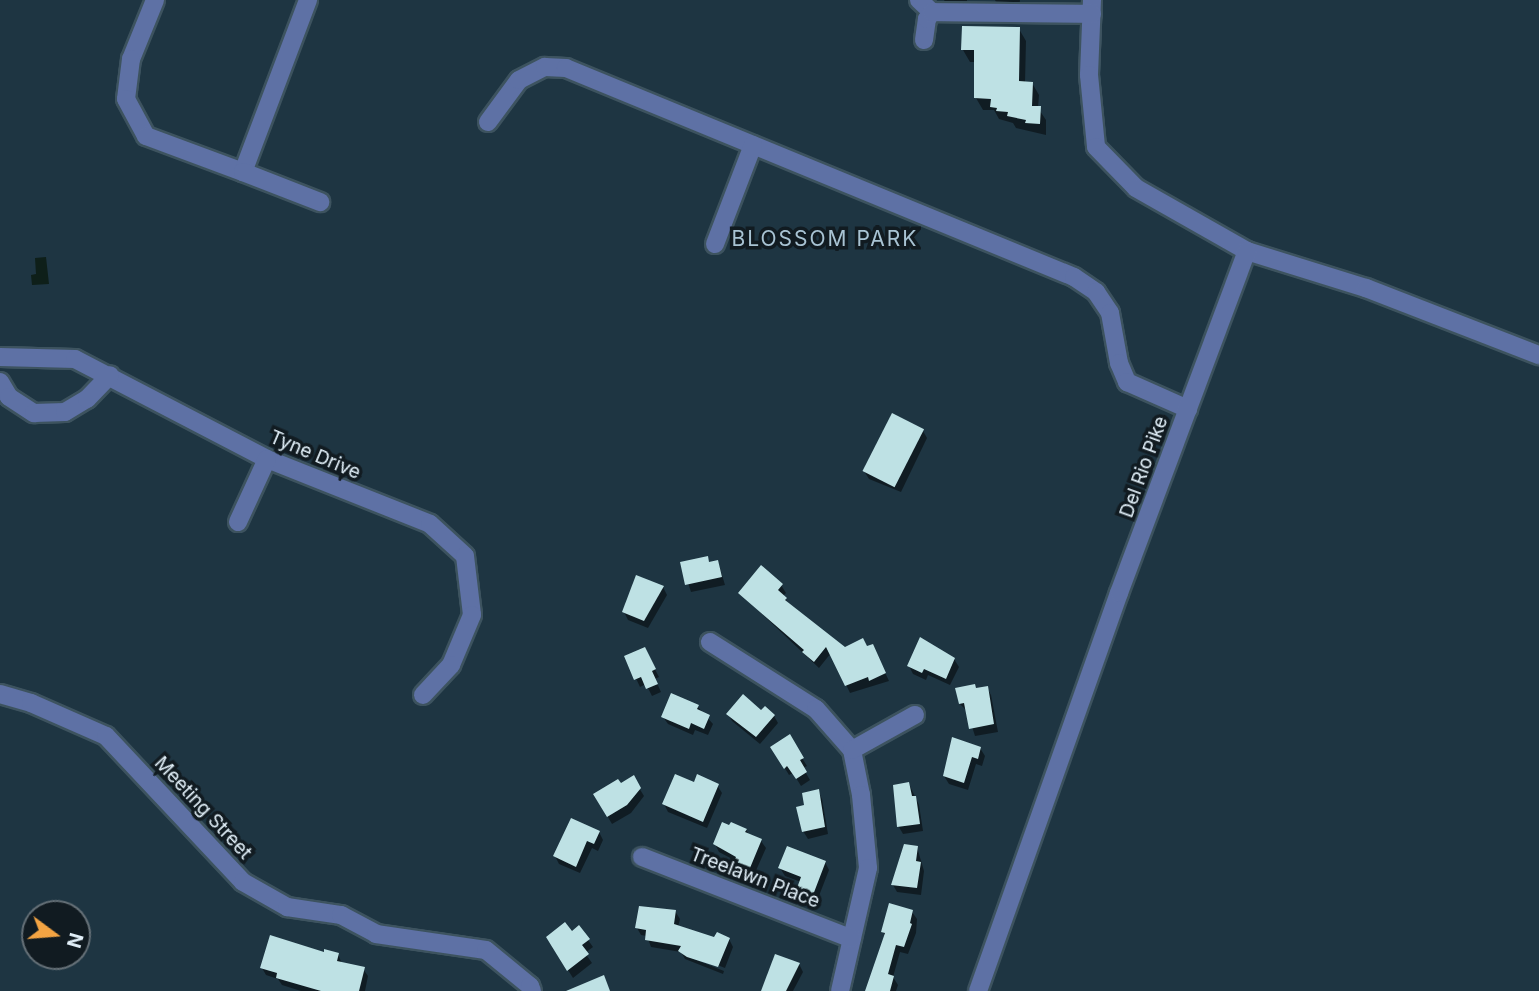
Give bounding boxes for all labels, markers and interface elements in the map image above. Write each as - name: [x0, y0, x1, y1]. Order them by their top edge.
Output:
- district label: BLOSSOM PARK: [733, 226, 917, 252]
- street label: Del Rio Pike: [1115, 413, 1173, 521]
- street label: Tyne Drive: [266, 426, 364, 484]
- street label: Meeting Street: [150, 752, 256, 864]
- street label: Treelawn Place: [687, 843, 823, 913]
- north arrow: [21, 900, 91, 970]
- text: N: [62, 930, 88, 950]

